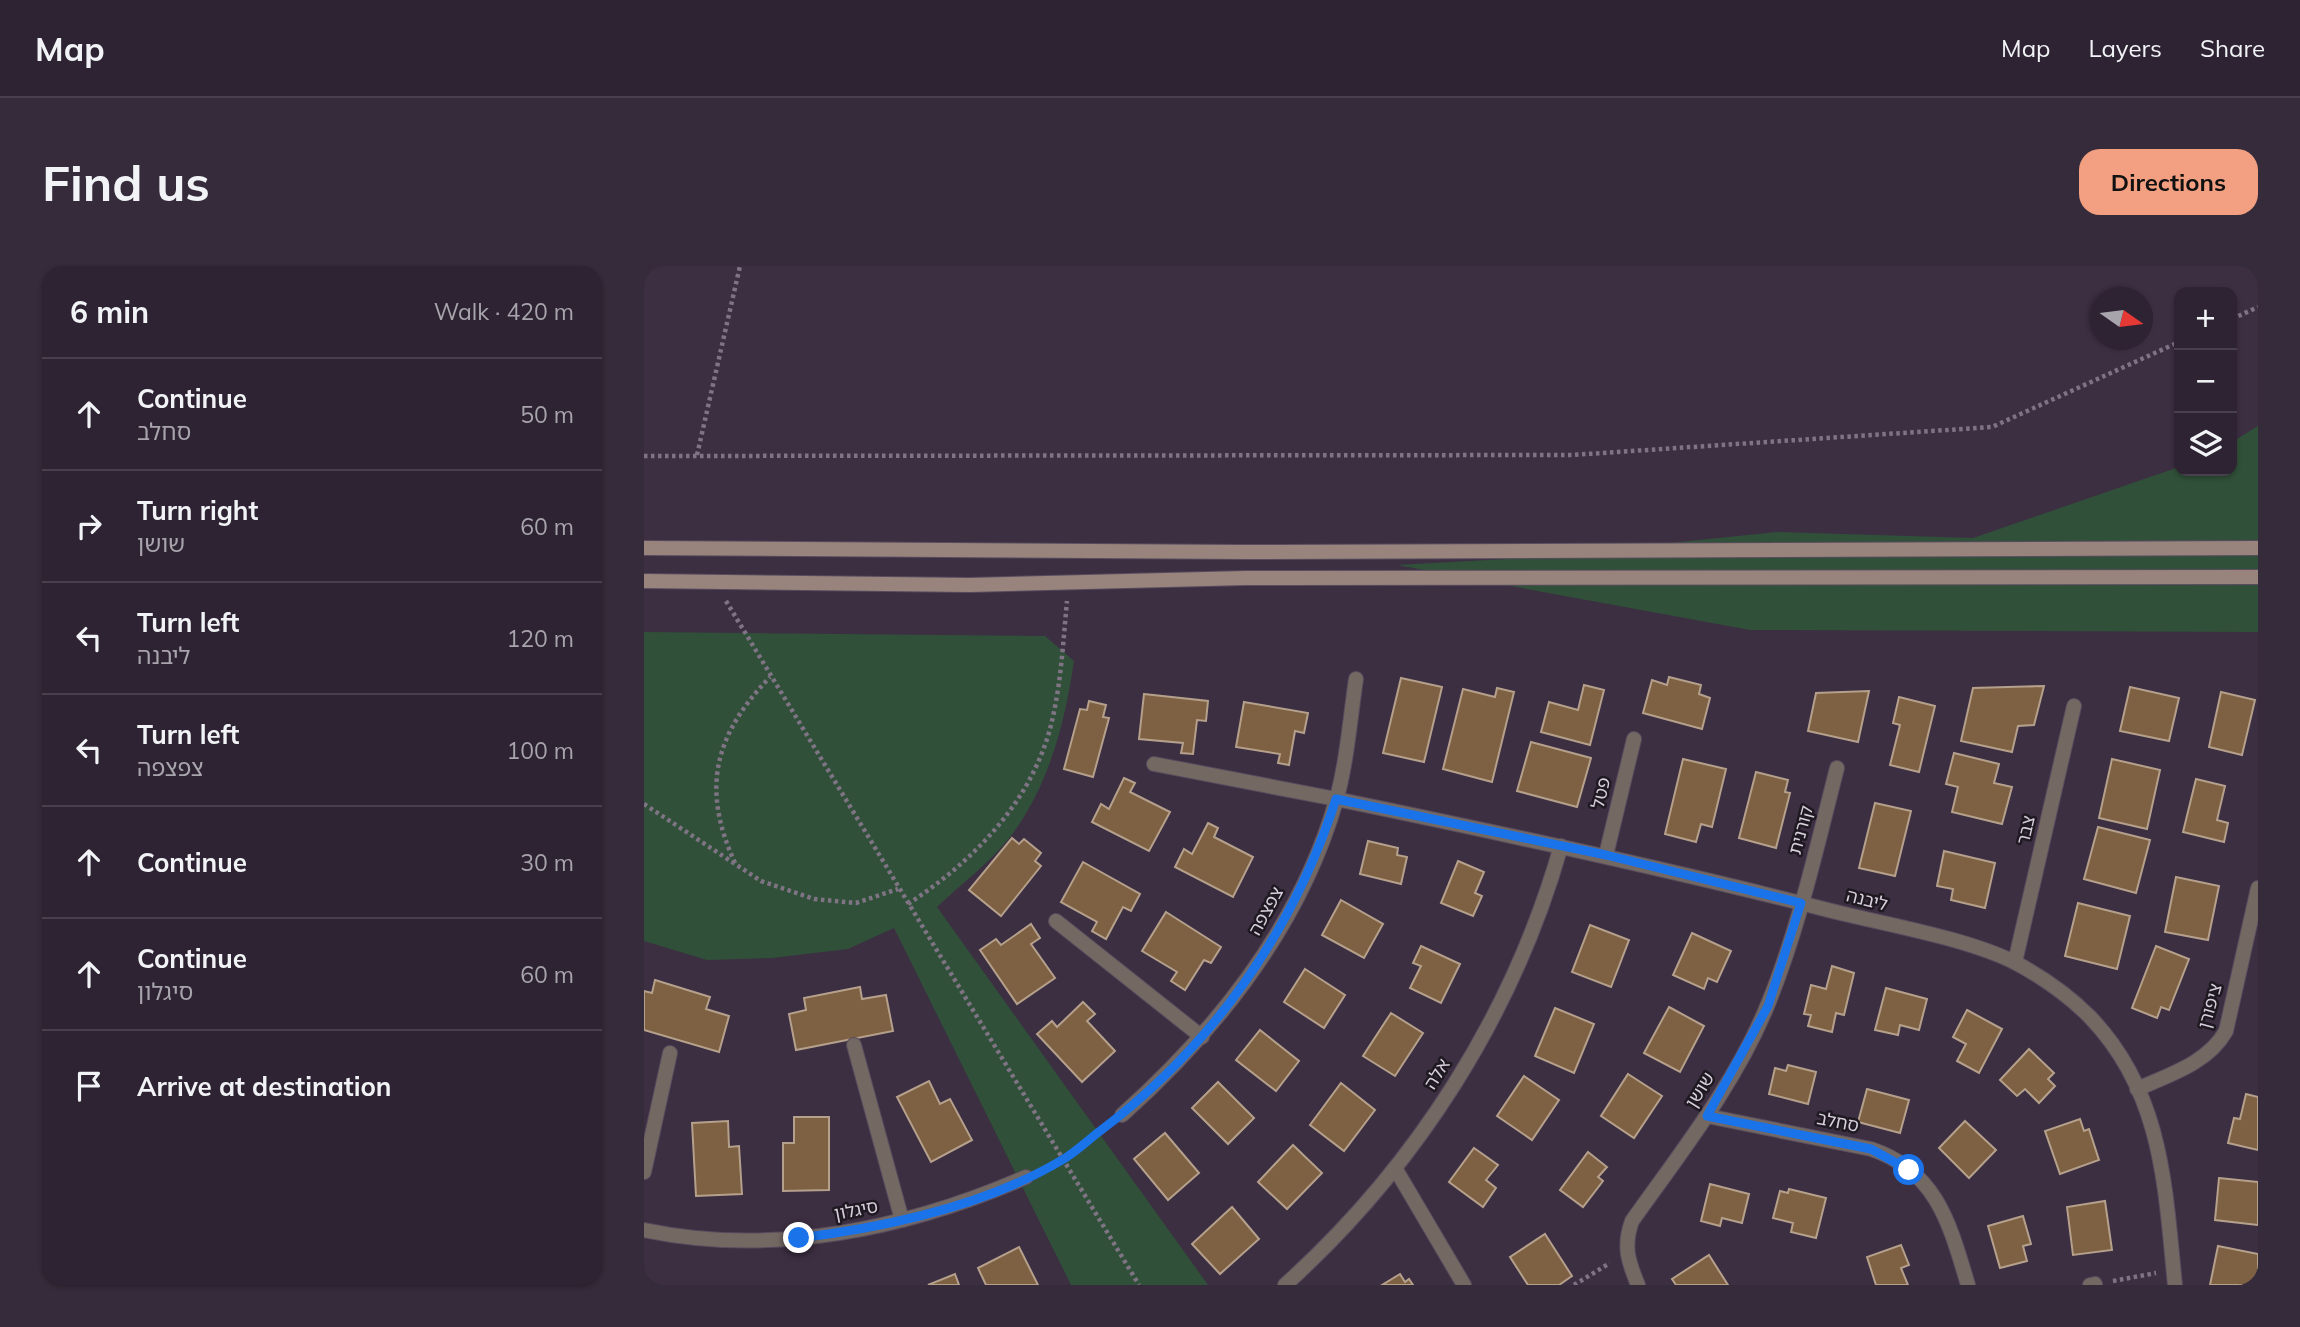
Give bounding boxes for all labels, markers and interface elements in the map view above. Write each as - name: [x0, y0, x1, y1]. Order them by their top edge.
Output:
- text: Map: [35, 28, 105, 69]
- text: Map: [2001, 33, 2050, 63]
- text: Layers: [2088, 33, 2162, 63]
- text: Share: [2200, 33, 2265, 63]
- button: Directions: [2079, 149, 2258, 215]
- text: Find us: [42, 152, 210, 213]
- north arrow: [2090, 287, 2153, 350]
- map controls: [2174, 287, 2237, 476]
- button: +: [2174, 287, 2237, 350]
- text: 6 min: [70, 293, 149, 331]
- text: Walk · 420 m: [434, 297, 574, 326]
- button: −: [2174, 350, 2237, 413]
- text: Continue: [137, 382, 247, 415]
- icon: ahead: [70, 395, 108, 433]
- text: 50 m: [520, 400, 574, 429]
- button: layers: [2174, 413, 2237, 476]
- text: סחלב: [137, 417, 191, 446]
- text: Turn right: [137, 494, 258, 527]
- icon: right: [70, 507, 108, 545]
- text: 60 m: [520, 512, 574, 541]
- text: שושן: [137, 529, 185, 558]
- text: Turn left: [137, 606, 239, 639]
- icon: left: [70, 619, 108, 657]
- text: 120 m: [506, 624, 574, 653]
- text: ליבנה: [137, 641, 191, 670]
- text: Turn left: [137, 718, 239, 751]
- icon: left: [70, 731, 108, 769]
- text: 100 m: [506, 736, 574, 765]
- text: צפצפה: [137, 753, 203, 782]
- street label: פטל: [1586, 775, 1615, 811]
- street label: קורנית: [1783, 803, 1818, 857]
- street label: צבר: [2011, 813, 2040, 847]
- icon: ahead: [70, 843, 108, 881]
- text: Continue: [137, 846, 247, 879]
- text: 30 m: [520, 848, 574, 877]
- street label: צפצפה: [1243, 882, 1288, 939]
- street label: ליבנה: [1844, 883, 1890, 916]
- text: Continue: [137, 942, 247, 975]
- icon: ahead: [70, 955, 108, 993]
- text: 60 m: [520, 960, 574, 989]
- text: סיגלון: [137, 977, 193, 1006]
- street label: ציפורן: [2192, 981, 2227, 1031]
- street label: אלה: [1418, 1054, 1455, 1093]
- icon: arrive: [70, 1067, 108, 1105]
- street label: שושן: [1680, 1068, 1719, 1112]
- text: Arrive at destination: [137, 1070, 392, 1103]
- street label: סחלב: [1815, 1106, 1861, 1137]
- route start: [1893, 1154, 1924, 1185]
- street label: סיגלון: [832, 1194, 880, 1225]
- route end: [783, 1222, 814, 1253]

